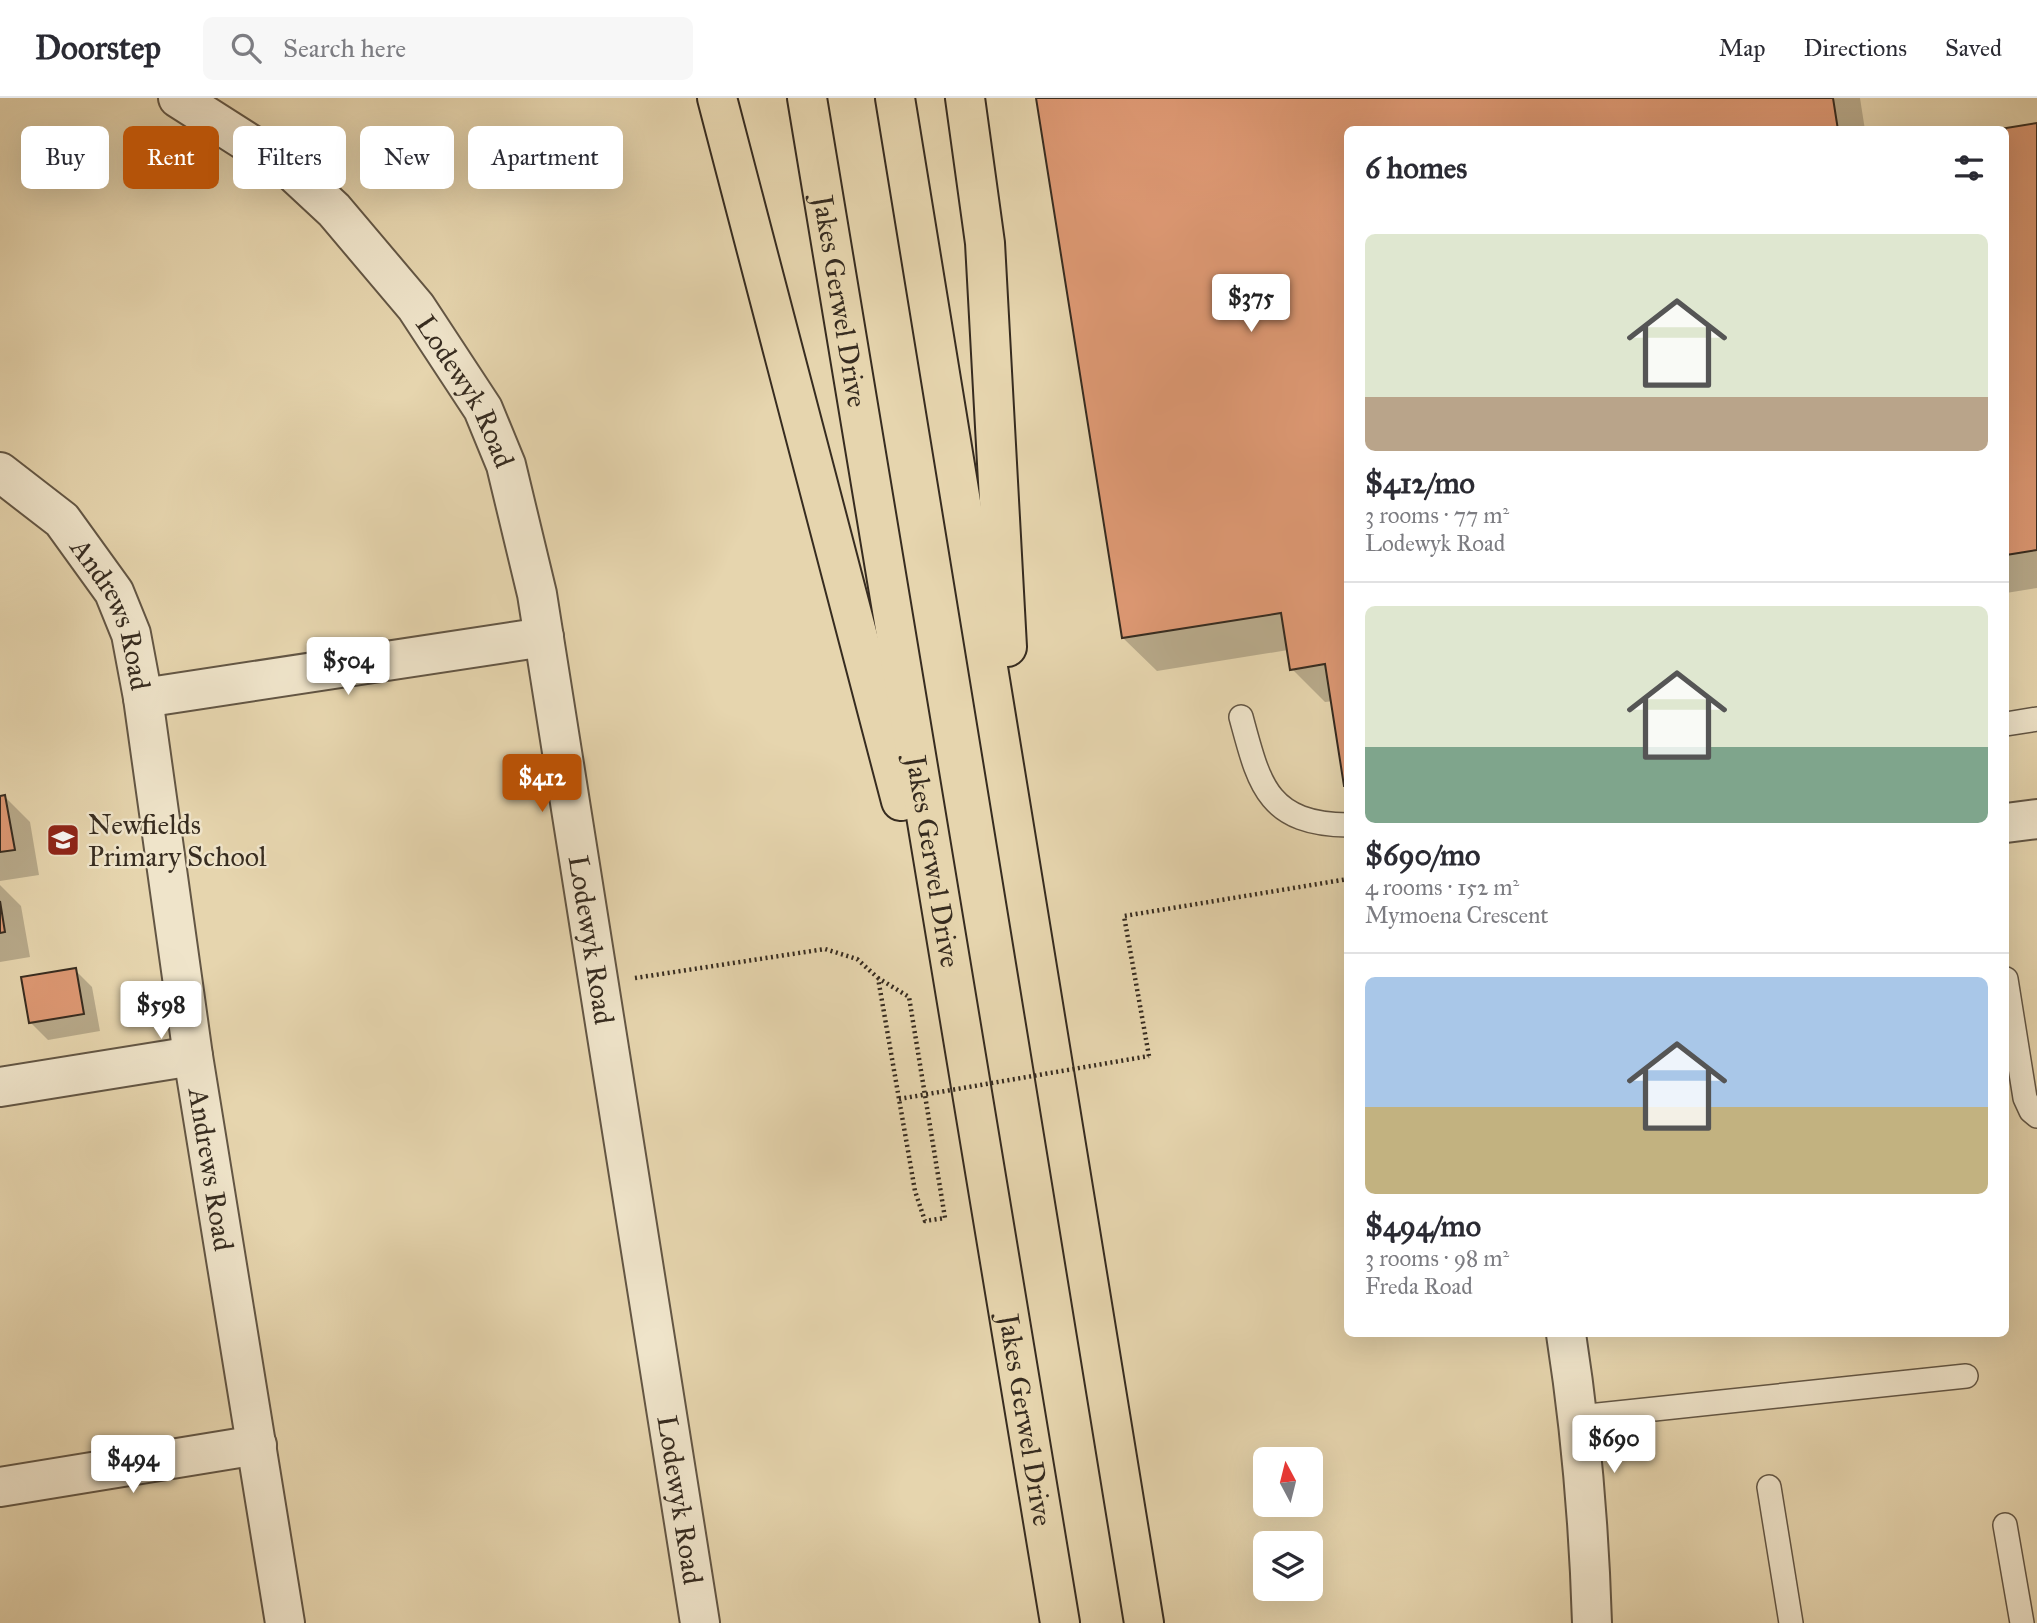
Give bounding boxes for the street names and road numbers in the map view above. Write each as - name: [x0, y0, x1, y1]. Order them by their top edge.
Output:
- street label: Jakes Gerwel Drive: [805, 190, 875, 410]
- street label: Lodewyk Road: [408, 308, 522, 473]
- street label: Andrews Road: [62, 531, 158, 693]
- street label: Jakes Gerwel Drive: [898, 750, 968, 970]
- street label: Lodewyk Road: [561, 853, 622, 1027]
- street label: Andrews Road: [180, 1085, 241, 1253]
- street label: Jakes Gerwel Drive: [991, 1309, 1061, 1529]
- street label: Lodewyk Road: [649, 1413, 711, 1587]

